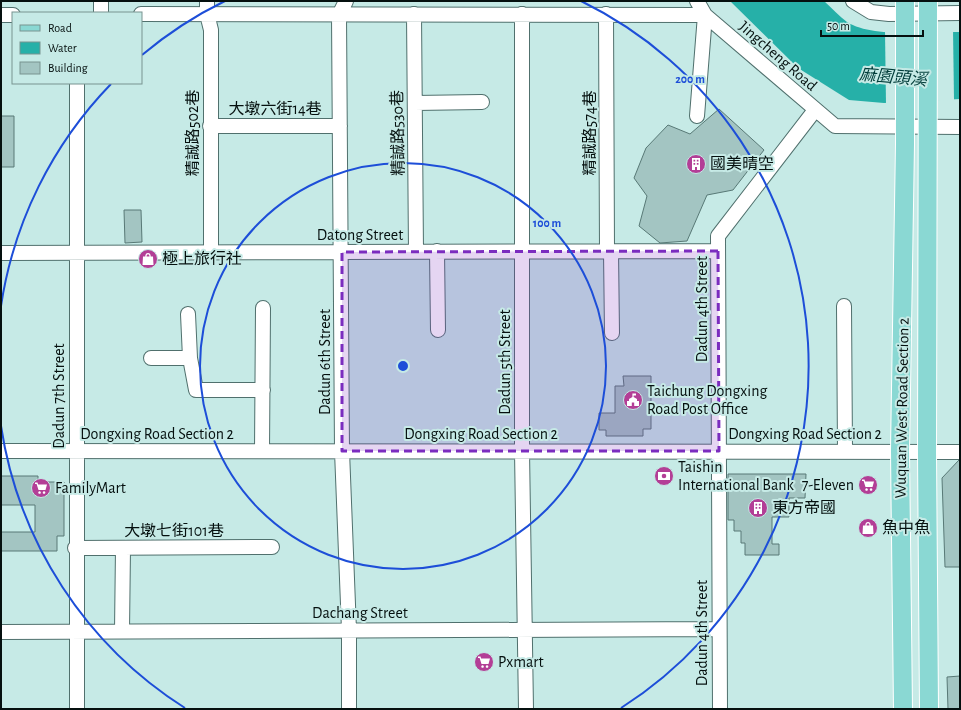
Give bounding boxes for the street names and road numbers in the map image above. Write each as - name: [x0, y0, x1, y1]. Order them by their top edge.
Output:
- street label: Jingcheng Road: [736, 18, 820, 94]
- street label: 精誠路502巷: [184, 90, 201, 176]
- street label: 精誠路530巷: [388, 90, 407, 176]
- street label: 精誠路574巷: [581, 90, 598, 176]
- street label: 大墩六街14巷: [228, 100, 322, 117]
- street label: Datong Street: [317, 227, 403, 243]
- street label: Dadun 4th Street: [694, 256, 710, 362]
- street label: Dadun 6th Street: [317, 309, 333, 415]
- street label: Dadun 5th Street: [497, 309, 513, 415]
- street label: Wuquan West Road Section 2: [892, 317, 912, 499]
- street label: Dadun 7th Street: [51, 343, 67, 449]
- street label: Dongxing Road Section 2: [80, 426, 234, 442]
- street label: Dongxing Road Section 2: [404, 426, 558, 442]
- street label: Dongxing Road Section 2: [728, 426, 882, 442]
- street label: 大墩七街101巷: [124, 522, 224, 539]
- street label: Dadun 4th Street: [694, 580, 710, 686]
- street label: Dachang Street: [312, 605, 408, 621]

